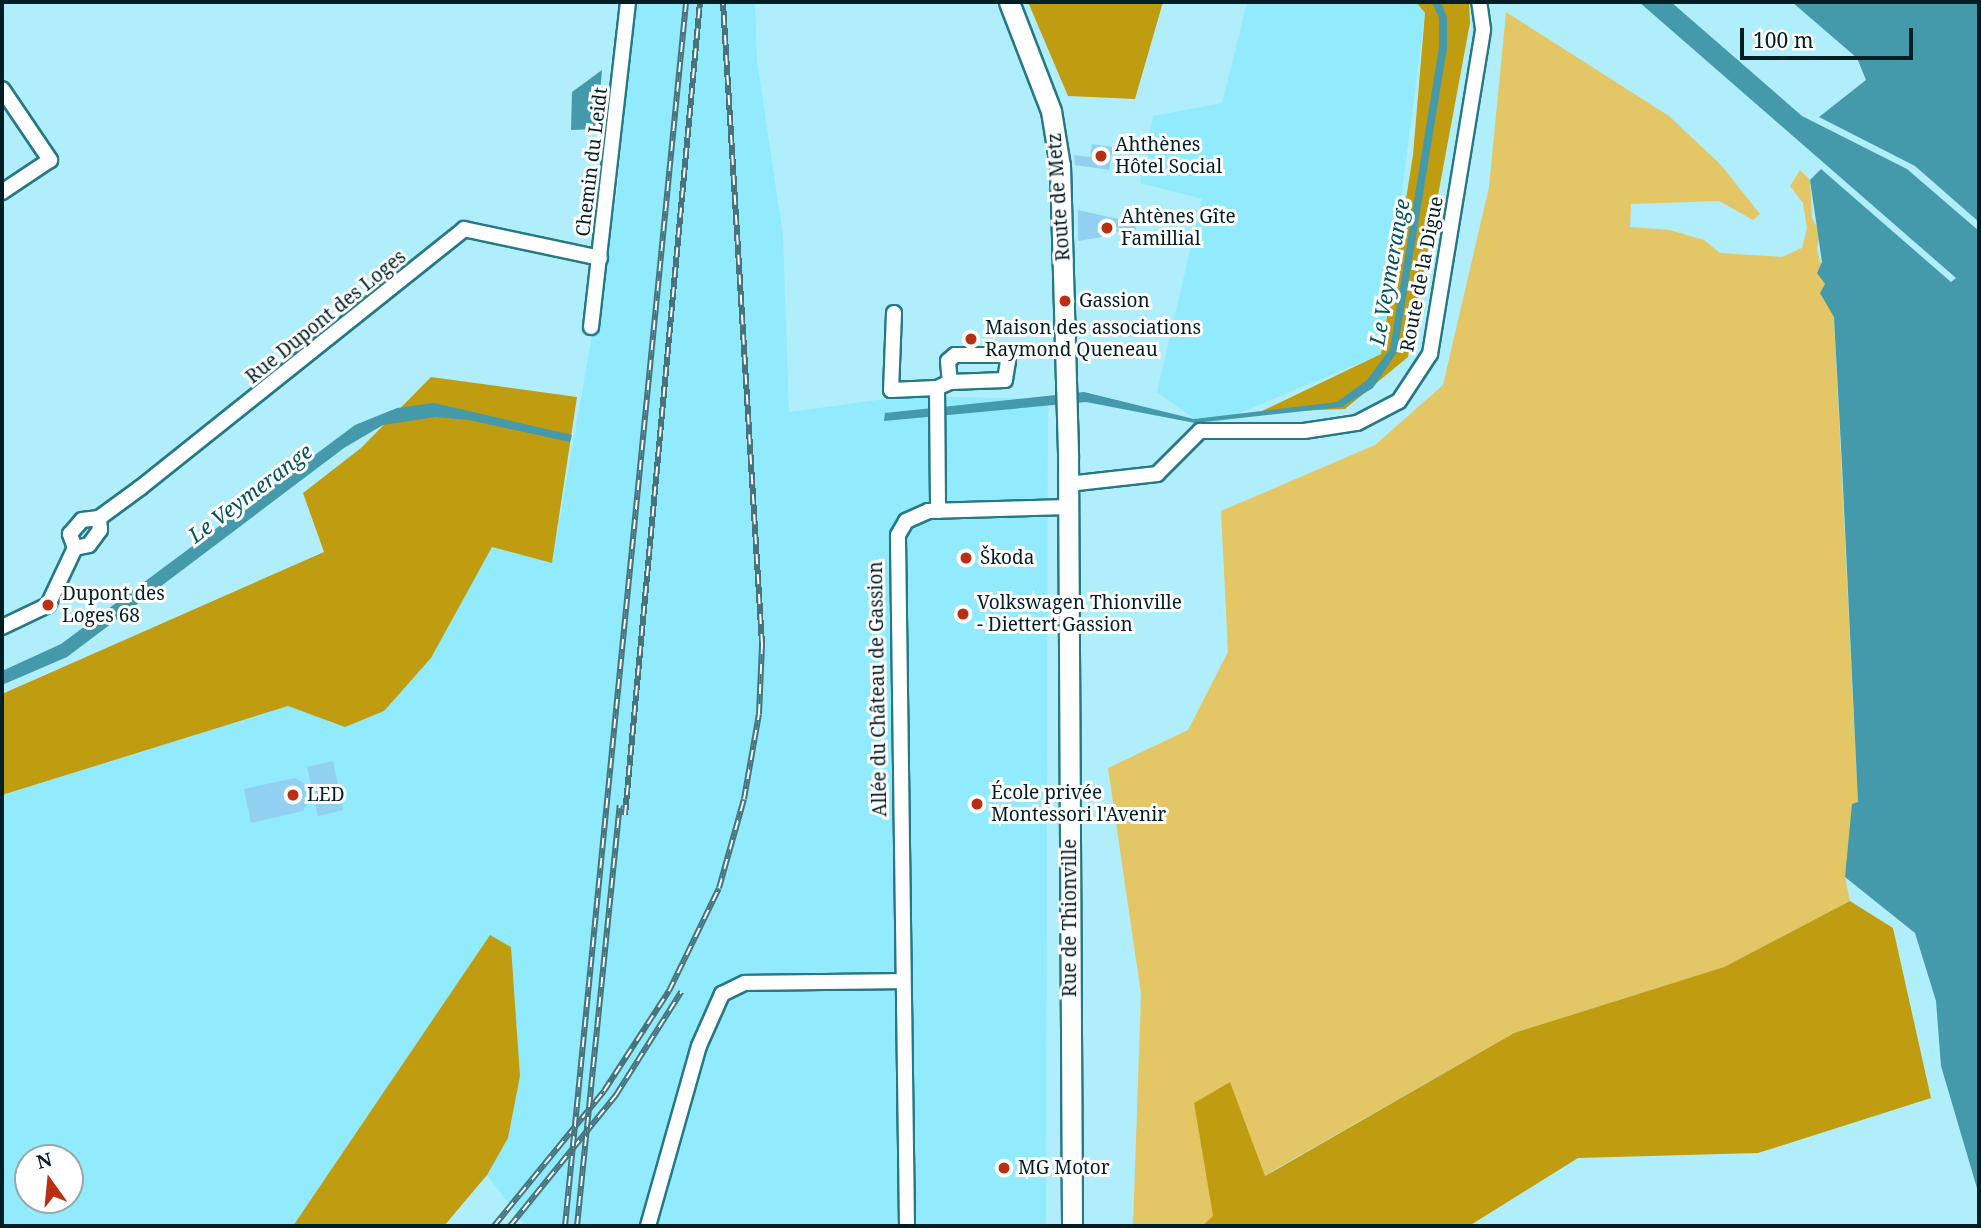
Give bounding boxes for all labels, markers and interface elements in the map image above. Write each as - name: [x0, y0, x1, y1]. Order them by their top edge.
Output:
- scale bar: [1743, 14, 1916, 58]
- text: 100 m: [1753, 26, 1814, 54]
- street label: Chemin du Leidt: [572, 86, 612, 238]
- street label: Route de Metz: [1043, 132, 1075, 262]
- place label: Ahthènes Hôtel Social: [1115, 134, 1222, 178]
- marker: Ahthènes Hôtel Social: [1093, 148, 1109, 164]
- street label: Route de la Digue: [1396, 194, 1448, 354]
- water label: Le Veymerange: [1364, 197, 1414, 347]
- place label: Ahtènes Gîte Famillial: [1121, 206, 1236, 250]
- marker: Ahtènes Gîte Famillial: [1099, 220, 1115, 236]
- street label: Rue Dupont des Loges: [241, 245, 411, 389]
- place label: Gassion: [1079, 290, 1150, 312]
- marker: Gassion: [1057, 293, 1073, 309]
- place label: Maison des associations Raymond Queneau: [985, 317, 1201, 361]
- marker: Maison des associations Raymond Queneau: [963, 331, 979, 347]
- water label: Le Veymerange: [183, 438, 317, 548]
- place label: Škoda: [980, 547, 1034, 569]
- marker: Škoda: [958, 550, 974, 566]
- street label: Allée du Château de Gassion: [864, 561, 892, 817]
- place label: Dupont des Loges 68: [62, 583, 165, 627]
- place label: Volkswagen Thionville - Diettert Gassion: [977, 592, 1182, 636]
- marker: Dupont des Loges 68: [40, 597, 56, 613]
- marker: Volkswagen Thionville - Diettert Gassion: [955, 606, 971, 622]
- place label: École privée Montessori l'Avenir: [991, 782, 1166, 826]
- place label: LED: [307, 784, 344, 806]
- marker: LED: [285, 787, 301, 803]
- marker: École privée Montessori l'Avenir: [969, 796, 985, 812]
- street label: Rue de Thionville: [1059, 839, 1081, 997]
- north arrow: [14, 1144, 84, 1214]
- text: N: [33, 1146, 55, 1175]
- place label: MG Motor: [1018, 1157, 1110, 1179]
- marker: MG Motor: [996, 1160, 1012, 1176]

